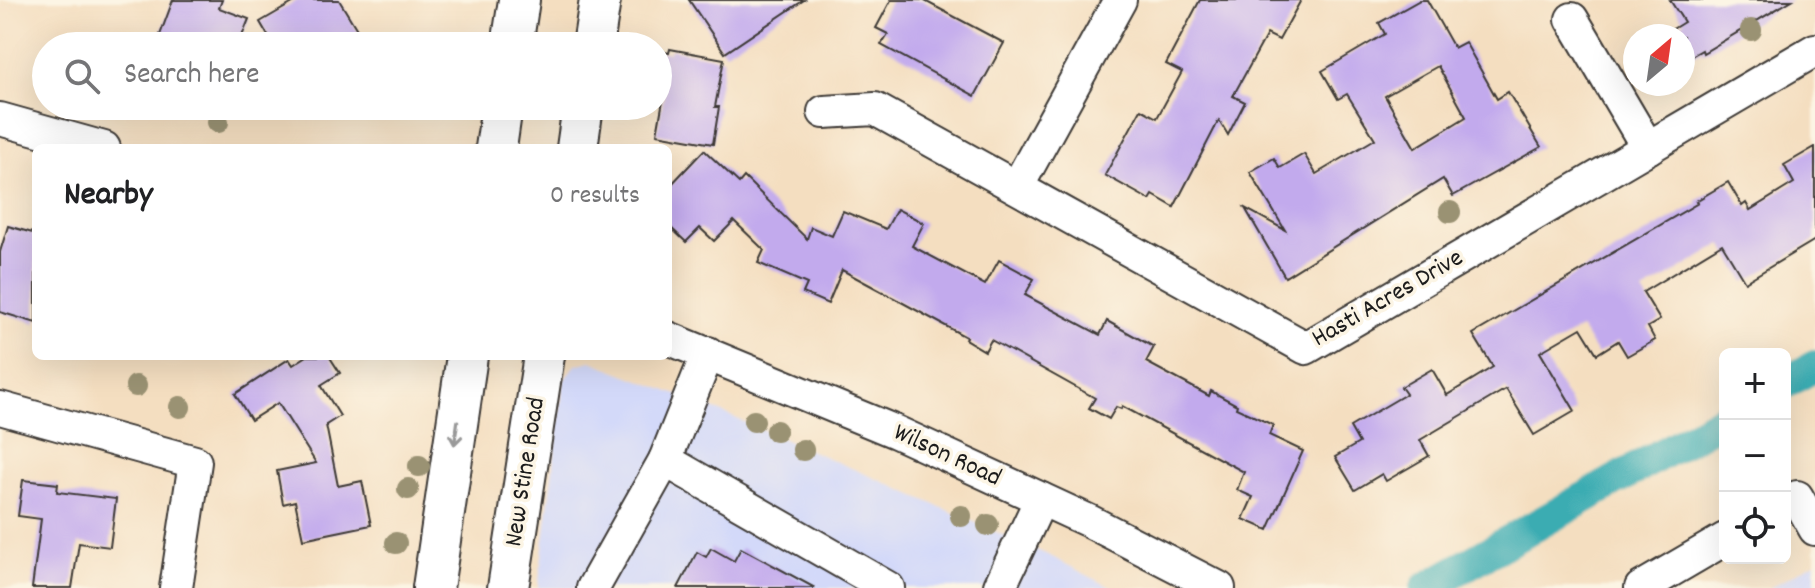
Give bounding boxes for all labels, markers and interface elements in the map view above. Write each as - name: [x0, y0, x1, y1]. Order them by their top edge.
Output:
- north arrow: [1623, 24, 1695, 96]
- search box: [32, 32, 672, 120]
- icon: search: [60, 54, 104, 98]
- text: Search here: [124, 55, 260, 98]
- text: Nearby: [64, 172, 153, 221]
- text: 0 results: [550, 178, 640, 215]
- street label: Hasti Acres Drive: [1305, 241, 1471, 357]
- map controls: [1719, 348, 1791, 564]
- button: +: [1719, 348, 1791, 420]
- street label: New Stine Road: [496, 395, 556, 549]
- street label: Wilson Road: [887, 415, 1007, 497]
- one-way arrow: [448, 420, 463, 445]
- button: −: [1719, 420, 1791, 492]
- button: locate: [1719, 492, 1791, 564]

